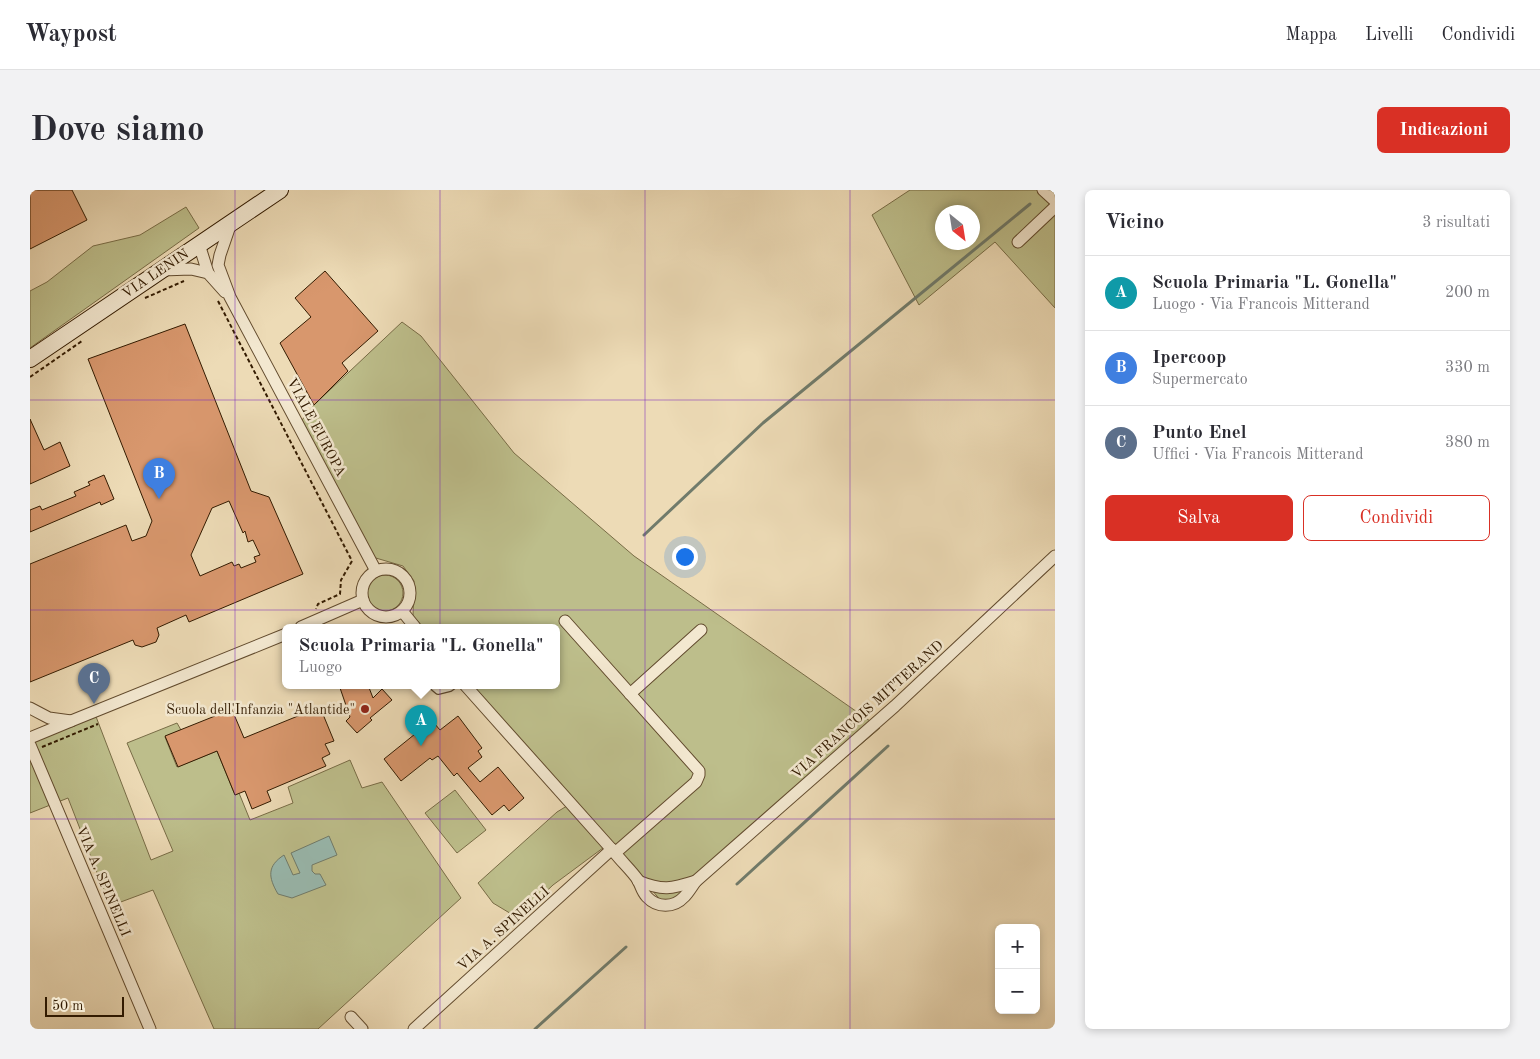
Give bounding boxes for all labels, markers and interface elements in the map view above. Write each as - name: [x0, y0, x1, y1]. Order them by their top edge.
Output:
- text: Waypost: [25, 23, 117, 47]
- text: Mappa: [1285, 26, 1337, 44]
- text: Livelli: [1365, 26, 1413, 44]
- text: Condividi: [1441, 26, 1515, 44]
- button: Indicazioni: [1377, 107, 1510, 153]
- text: Dove siamo: [30, 113, 205, 148]
- north arrow: [935, 205, 980, 250]
- text: Vicino: [1105, 212, 1164, 233]
- text: 3 risultati: [1422, 215, 1490, 231]
- street label: VIA LENIN: [120, 246, 192, 301]
- text: Scuola Primaria "L. Gonella": [1152, 274, 1397, 293]
- text: A: [1115, 285, 1127, 301]
- text: 200 m: [1445, 285, 1490, 301]
- text: Luogo · Via Francois Mitterand: [1152, 297, 1370, 313]
- text: Ipercoop: [1152, 349, 1226, 368]
- text: B: [1115, 360, 1127, 376]
- text: 330 m: [1445, 360, 1490, 376]
- text: Supermercato: [1152, 372, 1248, 388]
- street label: VIALE EUROPA: [284, 376, 348, 479]
- text: Punto Enel: [1152, 424, 1247, 443]
- text: C: [1116, 435, 1126, 451]
- text: 380 m: [1445, 435, 1490, 451]
- text: Uffici · Via Francois Mitterand: [1152, 447, 1364, 463]
- pin: B: [143, 458, 175, 499]
- button: Salva: [1105, 495, 1293, 541]
- button: Condividi: [1303, 495, 1490, 541]
- your location: [672, 544, 698, 570]
- popup: [282, 624, 560, 689]
- text: Scuola Primaria "L. Gonella": [299, 637, 543, 656]
- street label: VIA FRANCOIS MITTERAND: [789, 638, 946, 781]
- text: Luogo: [299, 660, 342, 676]
- pin: C: [78, 663, 110, 704]
- place label: Scuola dell'Infanzia "Atlantide": [166, 703, 355, 717]
- marker: Scuola dell'Infanzia "Atlantide": [359, 703, 371, 715]
- pin: A: [405, 705, 437, 746]
- street label: VIA A. SPINELLI: [74, 824, 133, 938]
- street label: VIA A. SPINELLI: [455, 884, 552, 973]
- map controls: [995, 924, 1040, 1014]
- button: +: [995, 924, 1040, 969]
- button: −: [995, 969, 1040, 1014]
- scale bar: [45, 994, 124, 1017]
- text: 50 m: [52, 999, 83, 1013]

